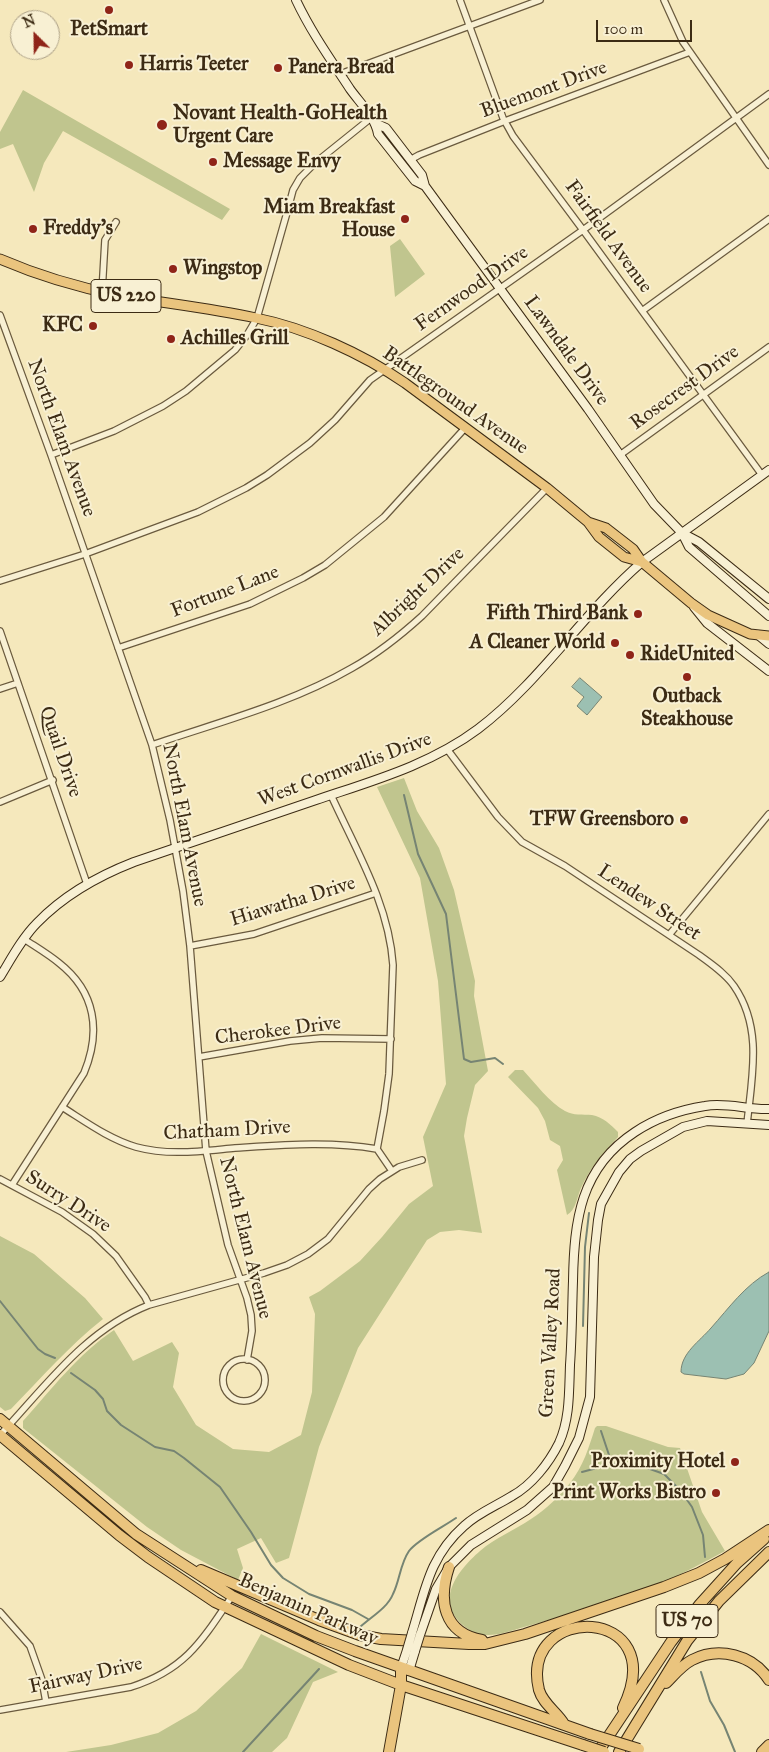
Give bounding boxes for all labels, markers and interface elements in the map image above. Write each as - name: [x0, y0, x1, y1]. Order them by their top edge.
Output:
- marker: PetSmart: [103, 4, 115, 16]
- north arrow: [10, 10, 60, 60]
- scale bar: [599, 10, 695, 42]
- text: N: [21, 12, 38, 32]
- place label: PetSmart: [70, 18, 148, 42]
- text: 100 m: [604, 20, 643, 38]
- place label: Harris Teeter: [139, 53, 249, 77]
- place label: Panera Bread: [288, 56, 394, 80]
- street label: Bluemont Drive: [477, 56, 611, 124]
- marker: Harris Teeter: [123, 59, 135, 71]
- marker: Panera Bread: [272, 62, 284, 74]
- place label: Novant Health-GoHealth Urgent Care: [173, 102, 387, 149]
- marker: Novant Health-GoHealth Urgent Care: [155, 118, 169, 132]
- place label: Message Envy: [223, 150, 341, 174]
- marker: Message Envy: [207, 156, 219, 168]
- street label: Fairfield Avenue: [559, 176, 657, 298]
- place label: Miam Breakfast House: [263, 196, 395, 243]
- marker: Miam Breakfast House: [399, 213, 411, 225]
- place label: Freddy's: [43, 217, 113, 241]
- marker: Freddy's: [27, 223, 39, 235]
- street label: Fernwood Drive: [411, 241, 533, 337]
- place label: Wingstop: [183, 257, 262, 281]
- marker: Wingstop: [167, 263, 179, 275]
- road number: US 220: [91, 280, 161, 312]
- street label: Lawndale Drive: [518, 291, 614, 411]
- place label: KFC: [42, 314, 83, 338]
- marker: KFC: [87, 320, 99, 332]
- place label: Achilles Grill: [181, 327, 289, 351]
- marker: Achilles Grill: [165, 333, 177, 345]
- street label: Rosecrest Drive: [626, 340, 744, 436]
- street label: Battleground Avenue: [378, 342, 532, 460]
- street label: North Elam Avenue: [21, 356, 101, 520]
- street label: Albright Drive: [366, 542, 470, 642]
- street label: Fortune Lane: [168, 560, 282, 624]
- place label: Fifth Third Bank: [486, 602, 628, 626]
- marker: Fifth Third Bank: [632, 608, 644, 620]
- place label: A Cleaner World: [469, 631, 605, 655]
- marker: A Cleaner World: [609, 637, 621, 649]
- place label: RideUnited: [640, 643, 734, 667]
- marker: RideUnited: [624, 649, 636, 661]
- marker: Outback Steakhouse: [681, 671, 693, 683]
- place label: Outback Steakhouse: [641, 685, 733, 732]
- street label: Quail Drive: [33, 703, 87, 801]
- street label: West Cornwallis Drive: [255, 727, 435, 813]
- street label: North Elam Avenue: [156, 741, 212, 909]
- place label: TFW Greensboro: [530, 808, 674, 832]
- marker: TFW Greensboro: [678, 814, 690, 826]
- street label: Lendew Street: [593, 860, 705, 946]
- street label: Hiawatha Drive: [227, 872, 359, 932]
- street label: Cherokee Drive: [214, 1011, 342, 1051]
- street label: Chatham Drive: [163, 1116, 291, 1146]
- street label: North Elam Avenue: [213, 1155, 277, 1321]
- street label: Surry Drive: [21, 1165, 115, 1239]
- street label: Green Valley Road: [535, 1268, 567, 1418]
- place label: Proximity Hotel: [591, 1450, 725, 1474]
- marker: Proximity Hotel: [729, 1456, 741, 1468]
- place label: Print Works Bistro: [552, 1481, 706, 1505]
- marker: Print Works Bistro: [710, 1487, 722, 1499]
- street label: Benjamin Parkway: [235, 1569, 381, 1651]
- road number: US 70: [656, 1604, 718, 1638]
- street label: Fairway Drive: [27, 1652, 145, 1700]

